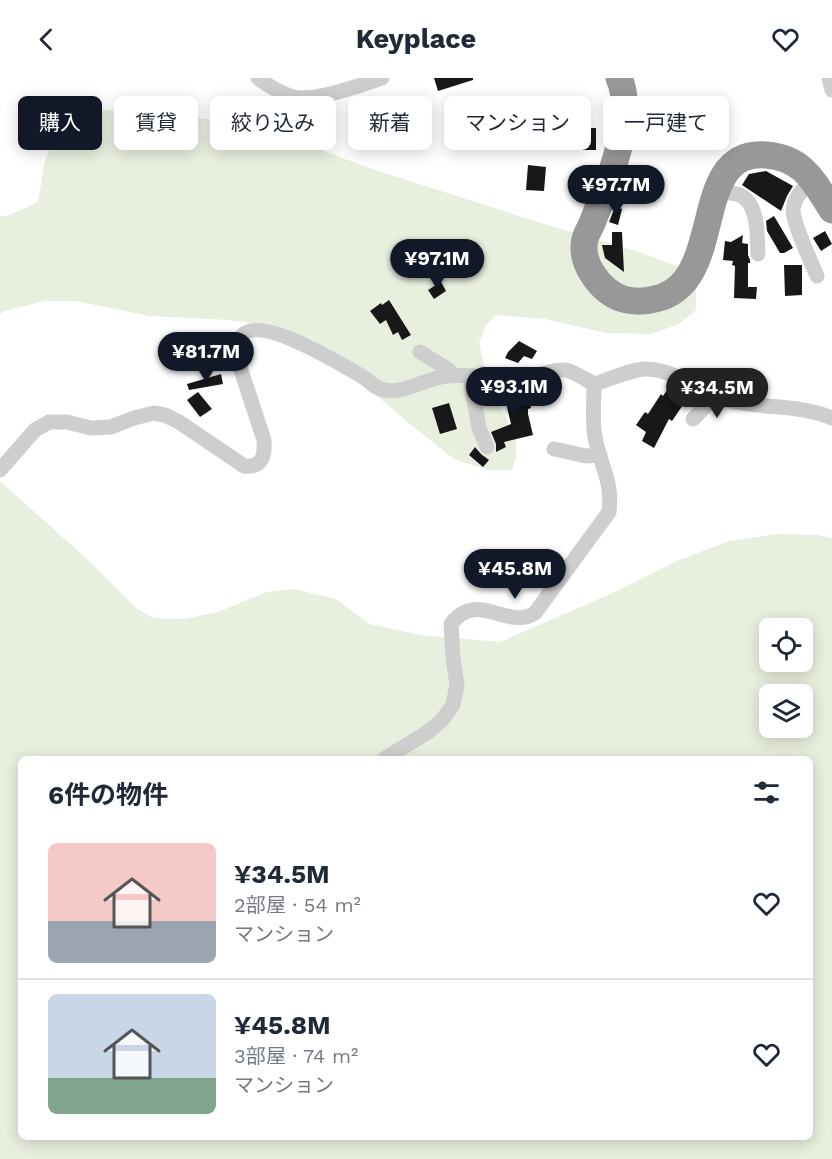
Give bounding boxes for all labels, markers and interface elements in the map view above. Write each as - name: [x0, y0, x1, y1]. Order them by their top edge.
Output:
- icon: back: [30, 23, 63, 56]
- text: Keyplace: [356, 23, 476, 55]
- icon: heart: [769, 23, 802, 56]
- chip: 購入: [18, 96, 102, 150]
- chip: 賃貸: [114, 96, 198, 150]
- chip: 絞り込み: [210, 96, 336, 150]
- chip: 新着: [348, 96, 432, 150]
- chip: マンション: [444, 96, 591, 150]
- chip: 一戸建て: [603, 96, 729, 150]
- pin: ¥97.7M: [567, 165, 665, 216]
- text: ¥97.7M: [582, 172, 650, 196]
- pin: ¥97.1M: [388, 239, 486, 290]
- text: ¥97.1M: [404, 246, 470, 270]
- pin: ¥81.7M: [157, 332, 255, 383]
- text: ¥81.7M: [172, 339, 240, 363]
- pin: ¥93.1M: [465, 367, 563, 418]
- pin: ¥34.5M: [668, 368, 766, 419]
- text: ¥93.1M: [480, 374, 548, 398]
- text: ¥34.5M: [680, 375, 754, 399]
- pin: ¥45.8M: [466, 549, 564, 600]
- text: ¥45.8M: [478, 556, 552, 580]
- map controls: [759, 618, 813, 738]
- button: locate: [759, 618, 813, 672]
- button: layers: [759, 684, 813, 738]
- icon: filters: [750, 776, 783, 809]
- text: 6件の物件: [48, 780, 168, 810]
- text: ¥34.5M: [234, 859, 330, 889]
- icon: home: [96, 867, 168, 939]
- icon: heart: [750, 887, 783, 920]
- text: 2部屋 · 54 m²: [234, 893, 361, 917]
- text: マンション: [234, 922, 334, 946]
- text: ¥45.8M: [234, 1010, 331, 1040]
- icon: home: [96, 1018, 168, 1090]
- icon: heart: [750, 1038, 783, 1071]
- text: 3部屋 · 74 m²: [234, 1044, 358, 1068]
- text: マンション: [234, 1073, 334, 1097]

